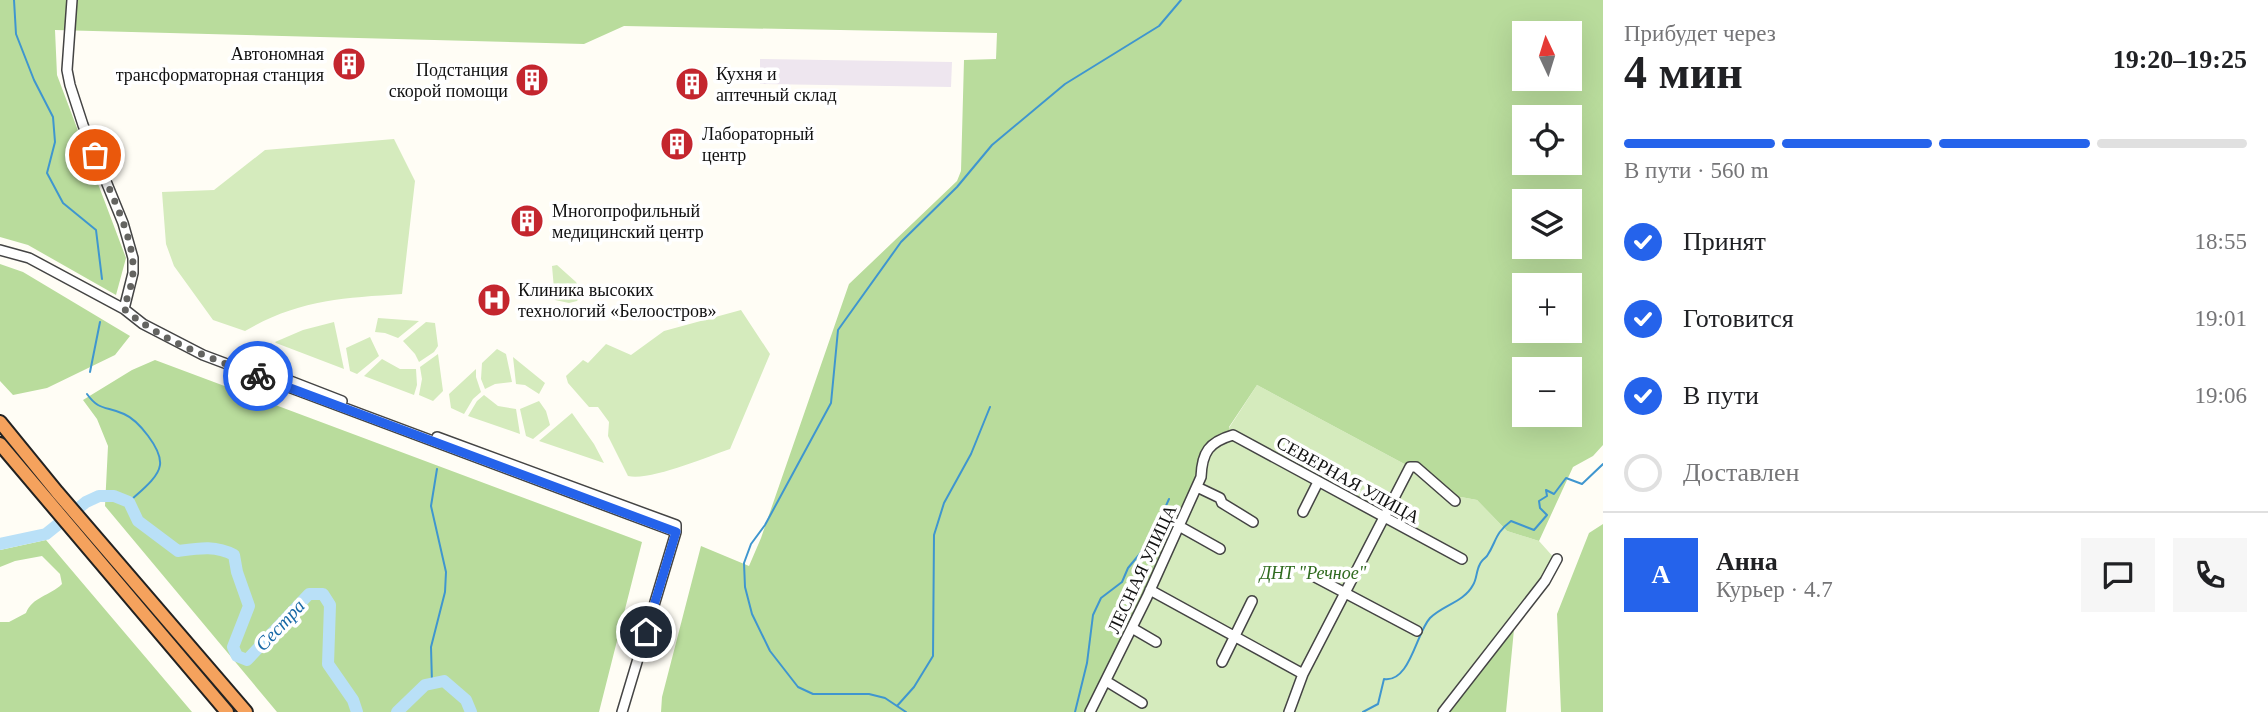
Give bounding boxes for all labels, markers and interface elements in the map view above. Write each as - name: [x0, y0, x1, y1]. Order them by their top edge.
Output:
- north arrow: [1512, 21, 1582, 91]
- map controls: [1512, 21, 1582, 427]
- text: Прибудет через: [1624, 21, 1776, 46]
- place label: Автономная трансформаторная станция: [116, 44, 324, 85]
- building icon: Автономная трансформаторная станция: [330, 45, 368, 83]
- text: 19:20–19:25: [2113, 45, 2247, 74]
- text: 4 мин: [1624, 47, 1743, 98]
- place label: Подстанция скорой помощи: [389, 60, 508, 101]
- building icon: Подстанция скорой помощи: [513, 61, 551, 99]
- place label: Кухня и аптечный склад: [716, 64, 837, 105]
- building icon: Кухня и аптечный склад: [673, 65, 711, 103]
- button: locate: [1512, 105, 1582, 175]
- place label: Лабораторный центр: [702, 124, 814, 165]
- pin: [65, 125, 125, 185]
- building icon: Лабораторный центр: [658, 125, 696, 163]
- icon: bag: [76, 136, 114, 174]
- text: В пути · 560 m: [1624, 158, 1769, 183]
- button: layers: [1512, 189, 1582, 259]
- place label: Многопрофильный медицинский центр: [552, 201, 704, 242]
- building icon: Многопрофильный медицинский центр: [508, 202, 546, 240]
- icon: check: [1624, 223, 1662, 261]
- text: Принят: [1683, 227, 1766, 256]
- text: 18:55: [2195, 229, 2247, 254]
- button: +: [1512, 273, 1582, 343]
- place label: Клиника высоких технологий «Белоостров»: [518, 280, 716, 321]
- hospital icon: Клиника высоких технологий «Белоостров»: [475, 281, 513, 319]
- icon: check: [1624, 300, 1662, 338]
- text: Готовится: [1683, 304, 1794, 333]
- text: 19:01: [2195, 306, 2247, 331]
- courier: [223, 341, 293, 411]
- icon: bike: [239, 357, 277, 395]
- button: −: [1512, 357, 1582, 427]
- icon: check: [1624, 377, 1662, 415]
- text: В пути: [1683, 381, 1759, 410]
- text: 19:06: [2195, 383, 2247, 408]
- street label: СЕВЕРНАЯ УЛИЦА: [1273, 432, 1423, 528]
- text: Доставлен: [1683, 458, 1800, 487]
- street label: ЛЕСНАЯ УЛИЦА: [1103, 501, 1181, 637]
- button: chat: [2081, 538, 2155, 612]
- button: phone: [2173, 538, 2247, 612]
- text: Анна: [1716, 547, 1778, 576]
- text: А: [1652, 560, 1670, 589]
- park label: ДНТ "Речное": [1258, 563, 1367, 583]
- text: Курьер · 4.7: [1716, 577, 1833, 602]
- water label: Сестра: [251, 595, 309, 655]
- pin: [616, 602, 676, 662]
- icon: home: [627, 613, 665, 651]

